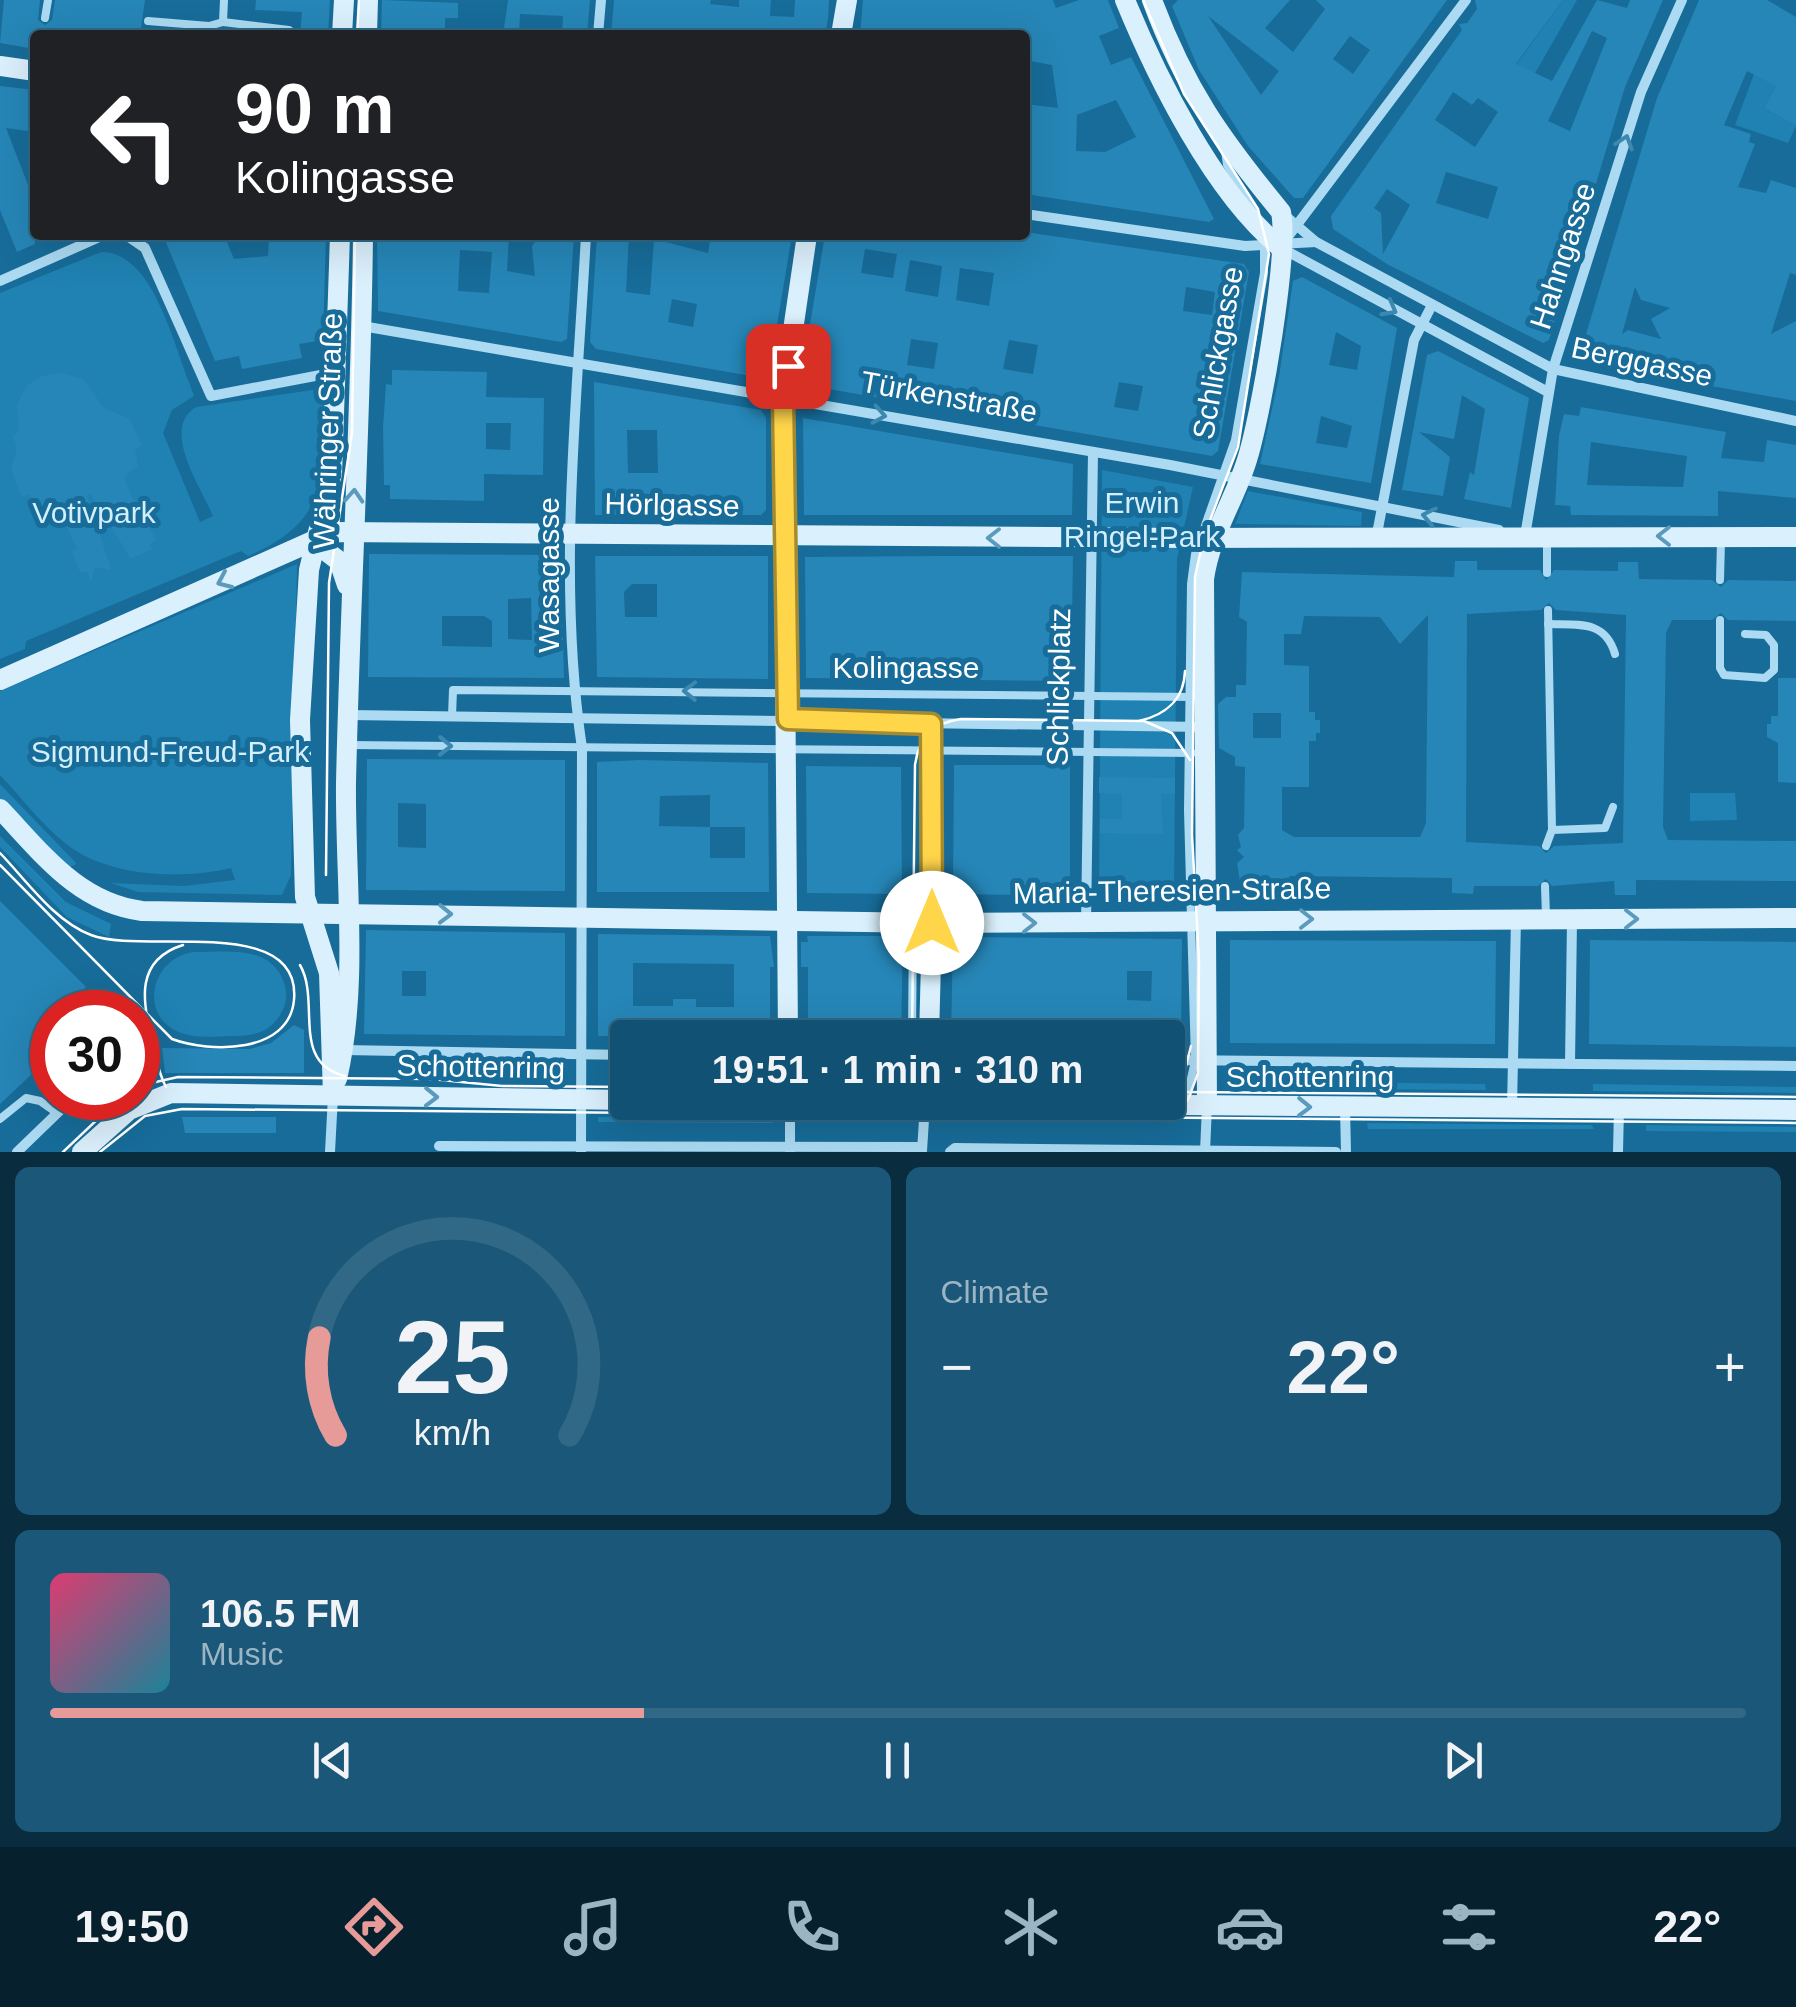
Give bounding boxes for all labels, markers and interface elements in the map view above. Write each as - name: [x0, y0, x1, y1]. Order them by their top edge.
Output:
- icon: left: [70, 70, 200, 200]
- text: 90 m: [235, 70, 395, 148]
- one-way arrow: [1614, 135, 1634, 152]
- text: Kolingasse: [235, 152, 455, 203]
- street label: Hahngasse: [1523, 179, 1602, 333]
- street label: Schlickgasse: [1186, 264, 1249, 442]
- one-way arrow: [1379, 296, 1397, 316]
- street label: Währinger Straße: [307, 312, 348, 550]
- pin: [746, 324, 831, 409]
- street label: Berggasse: [1569, 330, 1716, 393]
- icon: arrive: [761, 339, 816, 394]
- street label: Türkenstraße: [858, 365, 1040, 428]
- one-way arrow: [871, 404, 887, 425]
- park label: Erwin Ringel-Park: [1064, 486, 1221, 553]
- street label: Hörlgasse: [604, 487, 740, 522]
- one-way arrow: [343, 488, 365, 504]
- park label: Votivpark: [32, 496, 157, 529]
- street label: Wasagasse: [532, 497, 565, 653]
- one-way arrow: [1421, 506, 1438, 527]
- one-way arrow: [1655, 525, 1670, 547]
- one-way arrow: [986, 527, 1002, 549]
- one-way arrow: [216, 569, 234, 589]
- street label: Schlickplatz: [1041, 608, 1076, 766]
- street label: Kolingasse: [833, 651, 979, 684]
- one-way arrow: [682, 681, 698, 702]
- park label: Sigmund-Freud-Park: [31, 735, 310, 768]
- one-way arrow: [438, 735, 453, 757]
- position arrow: [880, 871, 984, 975]
- street label: Maria-Theresien-Straße: [1013, 871, 1331, 910]
- one-way arrow: [438, 903, 453, 925]
- one-way arrow: [1299, 908, 1315, 929]
- one-way arrow: [1624, 908, 1640, 930]
- one-way arrow: [1022, 912, 1038, 934]
- speed limit sign: 30: [30, 990, 160, 1120]
- street label: Schottenring: [397, 1049, 566, 1084]
- text: 19:51 · 1 min · 310 m: [712, 1049, 1083, 1091]
- street label: Schottenring: [1226, 1060, 1394, 1093]
- one-way arrow: [423, 1086, 439, 1107]
- one-way arrow: [1298, 1096, 1313, 1118]
- text: Climate: [941, 1274, 1049, 1310]
- text: 25: [395, 1299, 511, 1415]
- text: 22°: [1287, 1325, 1400, 1409]
- text: −: [941, 1336, 973, 1398]
- text: +: [1714, 1336, 1746, 1398]
- text: km/h: [414, 1413, 491, 1453]
- text: 106.5 FM: [200, 1593, 361, 1635]
- text: Music: [200, 1636, 284, 1672]
- icon: previous: [305, 1733, 360, 1788]
- icon: pause: [870, 1733, 925, 1788]
- icon: next: [1436, 1733, 1491, 1788]
- icon: directions: [339, 1892, 409, 1962]
- icon: music: [558, 1892, 628, 1962]
- icon: phone: [777, 1892, 847, 1962]
- icon: climate: [996, 1892, 1066, 1962]
- icon: car: [1215, 1892, 1285, 1962]
- icon: filters: [1434, 1892, 1504, 1962]
- text: 19:50: [75, 1901, 190, 1952]
- text: 22°: [1653, 1901, 1721, 1952]

